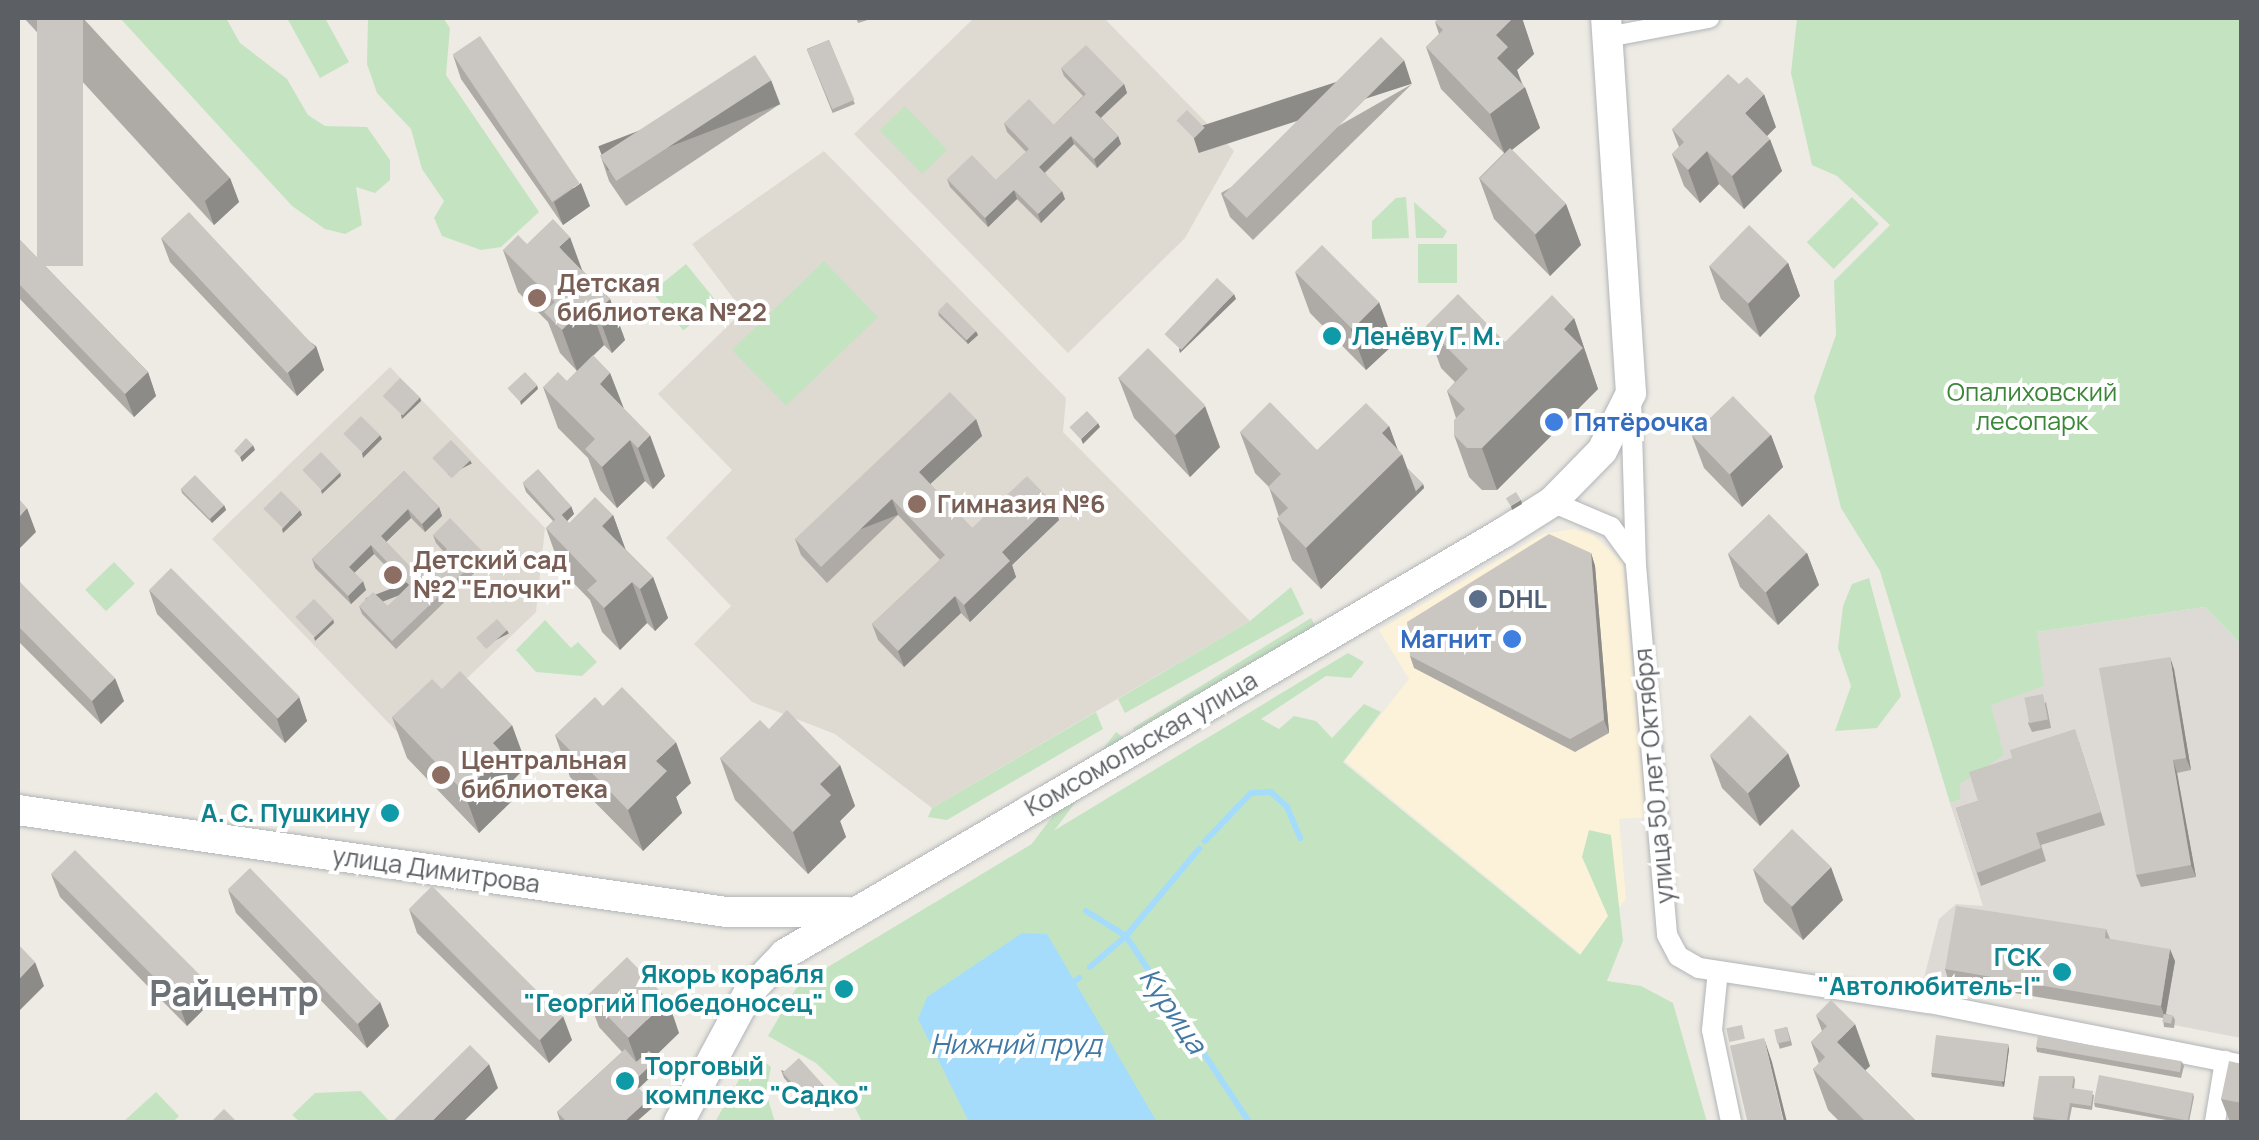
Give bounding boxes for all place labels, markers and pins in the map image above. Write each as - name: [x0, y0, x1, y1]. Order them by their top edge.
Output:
- place label: Детская библиотека №22: [557, 269, 767, 328]
- marker: Детская библиотека №22: [526, 287, 548, 309]
- place label: Ленёву Г. М.: [1352, 321, 1501, 351]
- marker: Ленёву Г. М.: [1321, 325, 1343, 347]
- place label: Пятёрочка: [1574, 407, 1708, 437]
- marker: Пятёрочка: [1543, 411, 1565, 433]
- place label: Гимназия №6: [937, 489, 1106, 519]
- marker: Гимназия №6: [906, 493, 928, 515]
- place label: Детский сад №2 "Елочки": [413, 546, 573, 605]
- marker: Детский сад №2 "Елочки": [382, 564, 404, 586]
- place label: DHL: [1498, 584, 1547, 614]
- marker: DHL: [1467, 588, 1489, 610]
- place label: Магнит: [1400, 624, 1492, 654]
- marker: Магнит: [1501, 628, 1523, 650]
- place label: Центральная библиотека: [461, 746, 627, 805]
- marker: Центральная библиотека: [430, 764, 452, 786]
- place label: А. С. Пушкину: [201, 798, 370, 828]
- marker: А. С. Пушкину: [379, 802, 401, 824]
- place label: ГСК "Автолюбитель-I": [1818, 943, 2042, 1002]
- place label: Якорь корабля "Георгий Победоносец": [524, 960, 824, 1019]
- marker: ГСК "Автолюбитель-I": [2051, 961, 2073, 983]
- marker: Якорь корабля "Георгий Победоносец": [833, 978, 855, 1000]
- place label: Торговый комплекс "Садко": [645, 1052, 870, 1111]
- marker: Торговый комплекс "Садко": [614, 1070, 636, 1092]

